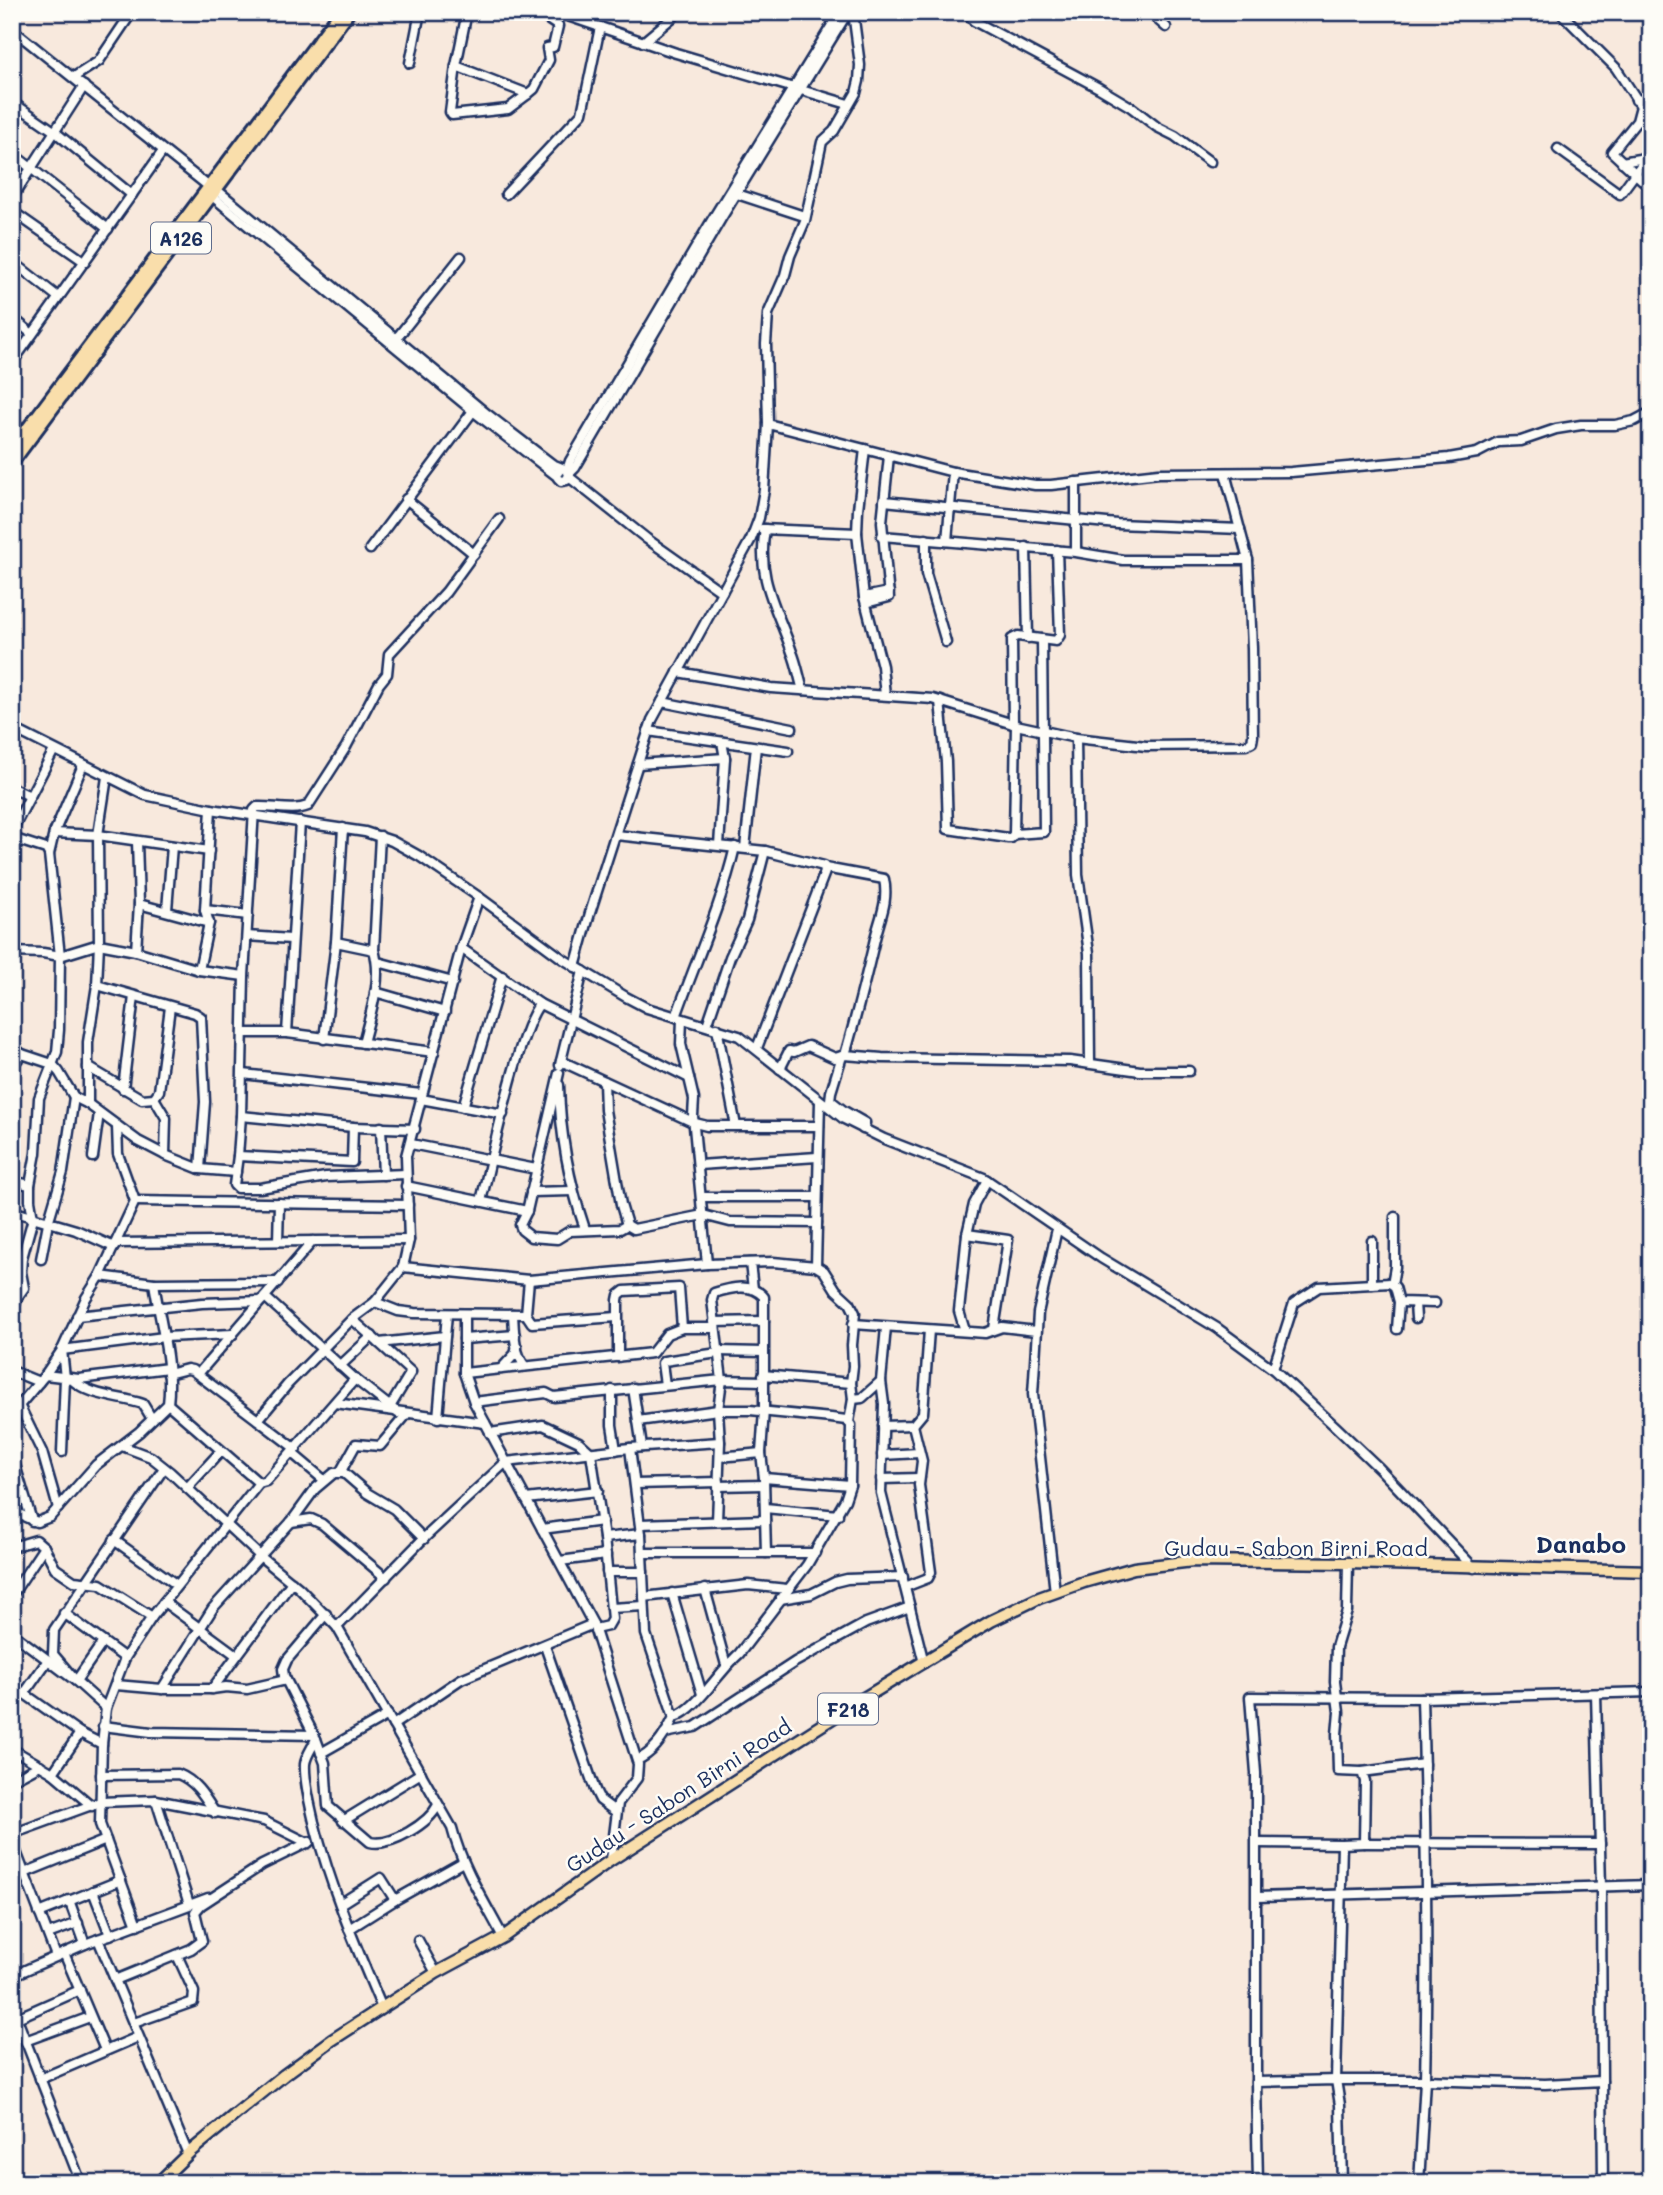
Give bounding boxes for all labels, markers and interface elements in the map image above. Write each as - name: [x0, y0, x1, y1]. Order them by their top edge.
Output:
- road number: A126: [151, 222, 211, 254]
- district label: Danabo: [1536, 1528, 1626, 1559]
- street label: Gudau - Sabon Birni Road: [1164, 1534, 1428, 1561]
- road number: F218: [818, 1694, 878, 1724]
- street label: Gudau - Sabon Birni Road: [560, 1712, 796, 1878]

